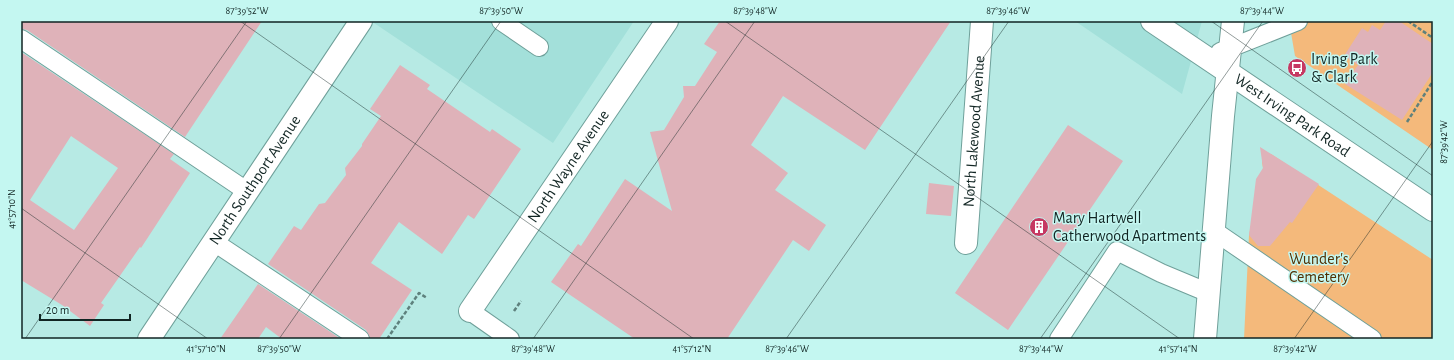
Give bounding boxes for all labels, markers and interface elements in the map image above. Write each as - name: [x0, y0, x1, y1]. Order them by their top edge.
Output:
- text: 87°39'52"W: [226, 6, 269, 16]
- text: 87°39'50"W: [479, 6, 523, 16]
- text: 87°39'48"W: [733, 6, 777, 16]
- text: 87°39'46"W: [986, 6, 1030, 16]
- text: 87°39'44"W: [1240, 6, 1284, 16]
- place label: Irving Park & Clark: [1311, 51, 1378, 85]
- street label: North Lakewood Avenue: [961, 55, 987, 208]
- bus stop icon: Irving Park & Clark: [1286, 57, 1308, 79]
- street label: West Irving Park Road: [1231, 71, 1353, 160]
- street label: North Wayne Avenue: [525, 107, 612, 225]
- street label: North Southport Avenue: [206, 113, 304, 248]
- text: 87°39'42"W: [1439, 120, 1449, 164]
- text: 41°57'10"N: [7, 189, 17, 229]
- place label: Mary Hartwell Catherwood Apartments: [1053, 210, 1206, 244]
- building icon: Mary Hartwell Catherwood Apartments: [1028, 216, 1050, 238]
- park label: Wunder's Cemetery: [1289, 251, 1349, 286]
- scale bar: [40, 296, 130, 322]
- text: 20 m: [46, 304, 69, 316]
- text: 41°57'10"N: [186, 344, 226, 354]
- text: 87°39'50"W: [257, 344, 301, 354]
- text: 87°39'48"W: [511, 344, 555, 354]
- text: 41°57'12"N: [673, 344, 711, 354]
- text: 87°39'46"W: [765, 344, 809, 354]
- text: 87°39'44"W: [1019, 344, 1063, 354]
- text: 41°57'14"N: [1158, 344, 1198, 354]
- text: 87°39'42"W: [1273, 344, 1317, 354]

